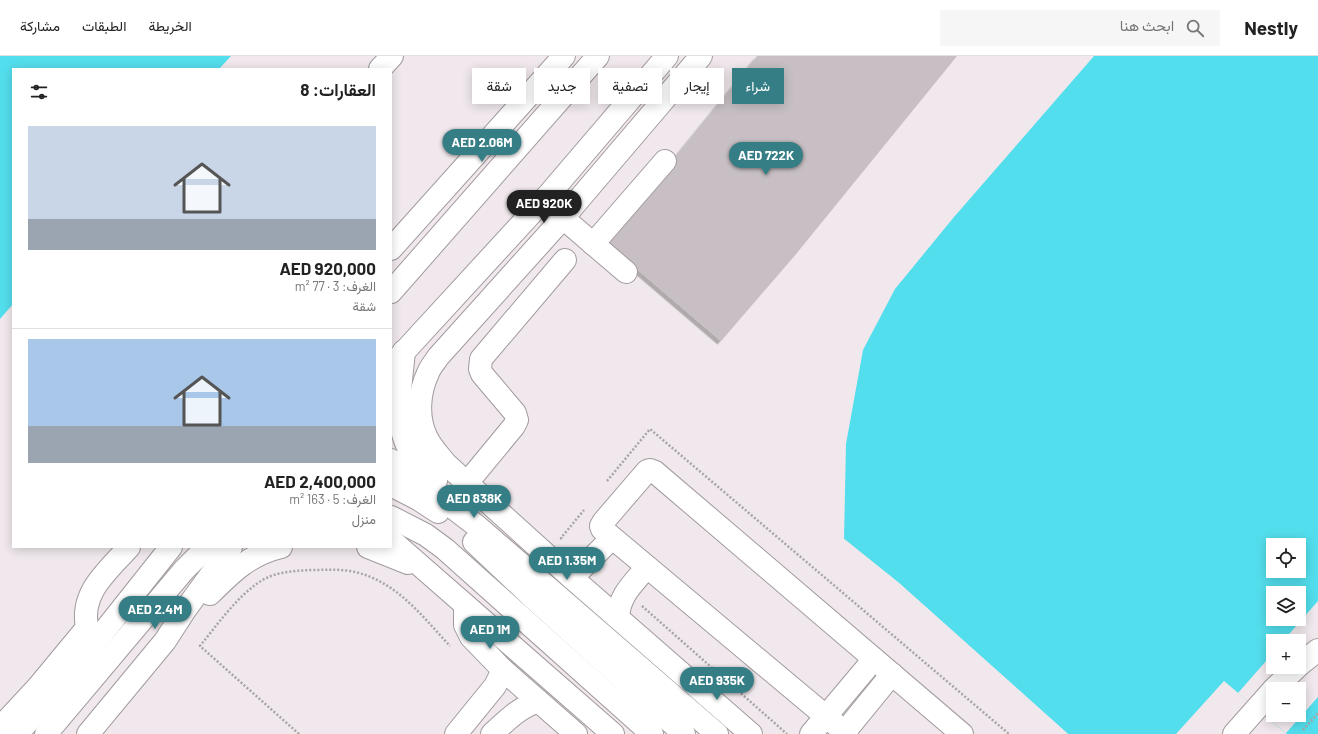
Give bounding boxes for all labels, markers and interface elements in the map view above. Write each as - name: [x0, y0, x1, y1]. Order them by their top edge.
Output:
- search box: [940, 10, 1220, 46]
- text: ابحث هنا: [1120, 16, 1174, 34]
- text: Nestly: [1244, 16, 1298, 39]
- text: مشاركة: [20, 17, 60, 34]
- text: الطبقات: [82, 17, 126, 34]
- text: الخريطة: [148, 17, 192, 34]
- icon: search: [1184, 17, 1206, 39]
- chip: شقة: [472, 68, 526, 104]
- chip: جديد: [534, 68, 590, 104]
- chip: تصفية: [598, 68, 662, 104]
- chip: إيجار: [670, 68, 724, 104]
- chip: شراء: [732, 68, 784, 104]
- text: العقارات: 8: [300, 79, 376, 99]
- icon: filters: [28, 81, 50, 103]
- pin: AED 2.06M: [436, 129, 528, 163]
- text: AED 2.06M: [451, 134, 513, 150]
- pin: AED 722K: [725, 142, 807, 176]
- text: AED 722K: [738, 147, 794, 163]
- icon: home: [166, 152, 238, 224]
- pin: AED 920K: [503, 190, 585, 224]
- text: AED 920K: [516, 195, 572, 211]
- text: AED 920,000: [279, 258, 376, 278]
- text: الغرف: 3 · 77 m²: [295, 278, 376, 294]
- text: شقة: [353, 298, 376, 314]
- icon: home: [166, 365, 238, 437]
- text: AED 2,400,000: [264, 471, 376, 491]
- pin: AED 838K: [433, 485, 515, 519]
- text: AED 838K: [446, 490, 502, 506]
- text: الغرف: 5 · 163 m²: [289, 491, 376, 507]
- text: منزل: [352, 511, 376, 527]
- map controls: [1266, 538, 1306, 722]
- button: locate: [1266, 538, 1306, 578]
- pin: AED 1.35M: [521, 547, 613, 581]
- text: AED 1.35M: [538, 552, 596, 568]
- button: layers: [1266, 586, 1306, 626]
- pin: AED 2.4M: [114, 596, 196, 630]
- text: AED 2.4M: [128, 601, 182, 617]
- pin: AED 1M: [457, 616, 523, 650]
- text: AED 1M: [470, 621, 510, 637]
- button: +: [1266, 634, 1306, 674]
- pin: AED 935K: [676, 667, 758, 701]
- text: AED 935K: [689, 672, 745, 688]
- button: −: [1266, 682, 1306, 722]

